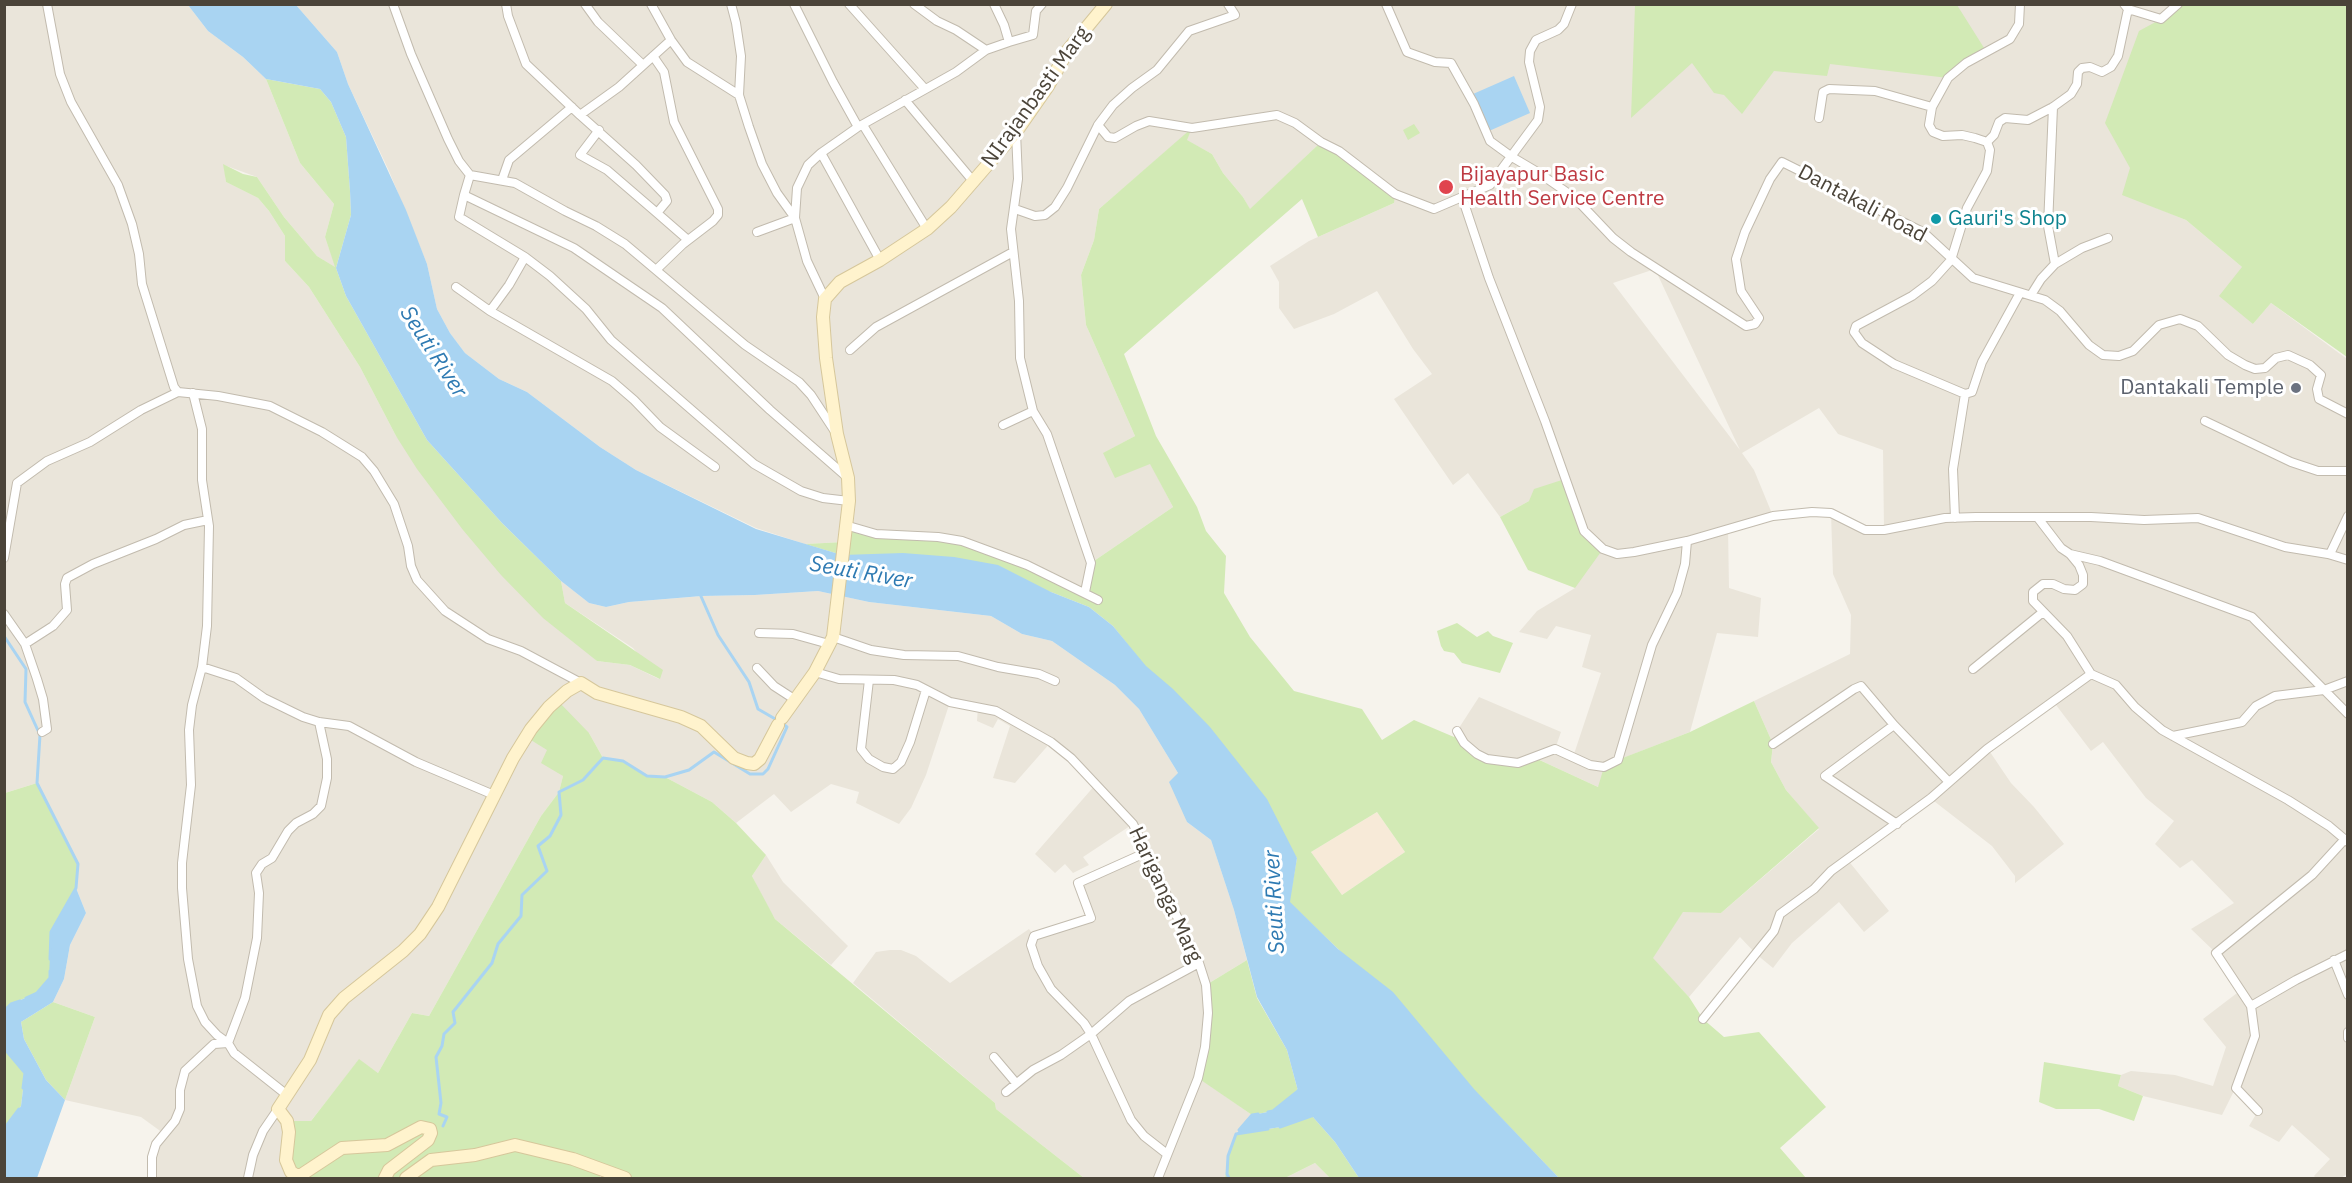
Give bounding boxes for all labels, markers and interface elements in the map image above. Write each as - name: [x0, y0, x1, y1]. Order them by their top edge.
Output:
- street label: NIrajanbasti Marg: [976, 22, 1096, 172]
- street label: Dantakali Road: [1793, 159, 1931, 249]
- place label: Bijayapur Basic Health Service Centre: [1460, 162, 1665, 212]
- marker: Bijayapur Basic Health Service Centre: [1437, 178, 1455, 196]
- place label: Gauri's Shop: [1948, 206, 2067, 232]
- marker: Gauri's Shop: [1929, 212, 1943, 226]
- water label: Seuti River: [394, 301, 472, 403]
- place label: Dantakali Temple: [2120, 375, 2284, 401]
- marker: Dantakali Temple: [2289, 381, 2303, 395]
- water label: Seuti River: [808, 551, 914, 595]
- street label: Hariganga Marg: [1123, 823, 1207, 967]
- water label: Seuti River: [1259, 850, 1291, 954]

